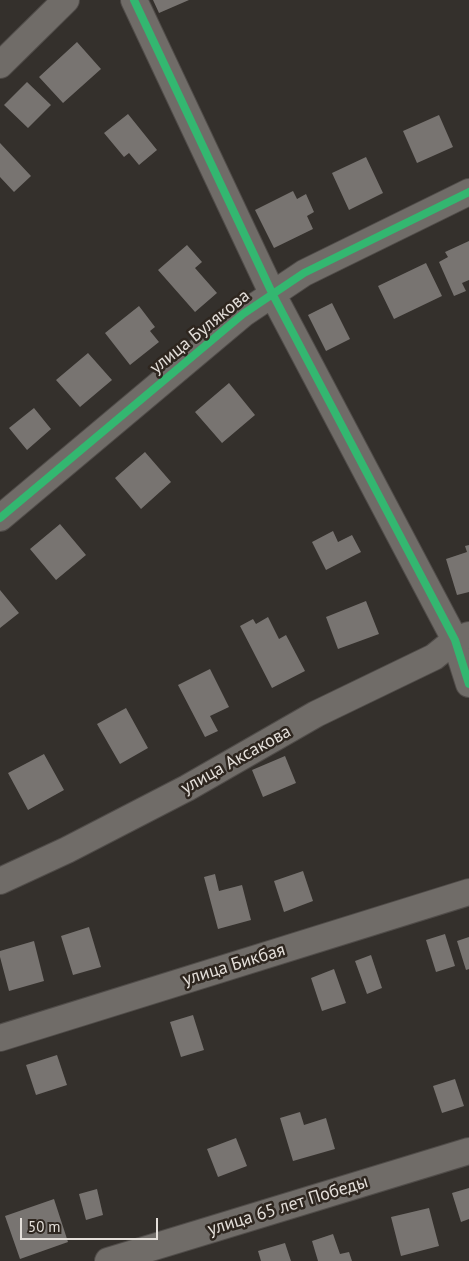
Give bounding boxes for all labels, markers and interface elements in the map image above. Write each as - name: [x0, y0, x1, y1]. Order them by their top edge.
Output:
- street label: улица Булякова: [146, 285, 254, 379]
- street label: улица Аксакова: [177, 721, 295, 799]
- street label: улица Бикбая: [180, 939, 288, 991]
- street label: улица 65 лет Победы: [205, 1171, 371, 1241]
- scale bar: [22, 1208, 160, 1240]
- text: 50 m: [28, 1217, 61, 1236]

